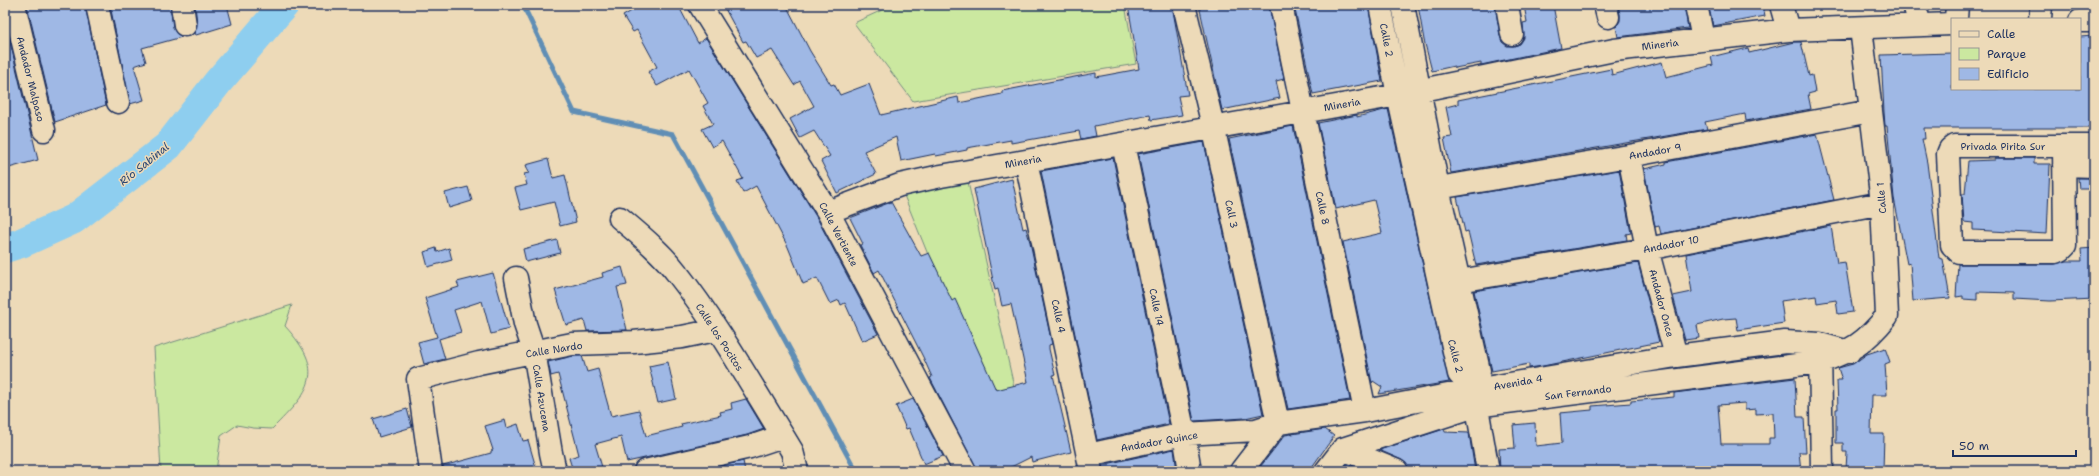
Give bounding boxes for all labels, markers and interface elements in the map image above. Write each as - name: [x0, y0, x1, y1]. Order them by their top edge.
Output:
- legend: [1951, 18, 2081, 90]
- street label: Calle 2: [1377, 22, 1396, 58]
- text: Calle: [1987, 26, 2016, 42]
- street label: Andador Malpaso: [14, 35, 47, 123]
- street label: Mineria: [1641, 36, 1680, 53]
- text: Parque: [1987, 46, 2026, 62]
- text: Edificio: [1987, 66, 2029, 82]
- street label: Mineria: [1323, 95, 1362, 114]
- water label: Río Sabinal: [116, 139, 173, 189]
- street label: Andador 9: [1628, 140, 1682, 163]
- street label: Privada Pirita Sur: [1960, 140, 2046, 153]
- street label: Mineria: [1004, 152, 1043, 171]
- street label: Calle 1: [1874, 182, 1889, 214]
- street label: Calle 8: [1313, 190, 1332, 226]
- street label: Call 3: [1222, 199, 1241, 229]
- street label: Calle Vertiente: [816, 200, 861, 269]
- street label: Andador 10: [1642, 233, 1700, 256]
- street label: Andador Once: [1646, 268, 1677, 339]
- street label: Calle 14: [1146, 287, 1167, 327]
- street label: Calle 4: [1049, 298, 1068, 334]
- street label: Calle los Pocitos: [693, 301, 746, 374]
- street label: Calle 2: [1445, 338, 1466, 374]
- street label: Calle Nardo: [525, 339, 583, 360]
- street label: Calle Azucena: [530, 363, 553, 434]
- street label: Avenida 4: [1493, 372, 1544, 393]
- street label: San Fernando: [1544, 382, 1612, 403]
- street label: Andador Quince: [1119, 428, 1199, 455]
- scale bar: [1953, 432, 2076, 458]
- text: 50 m: [1959, 438, 1989, 454]

